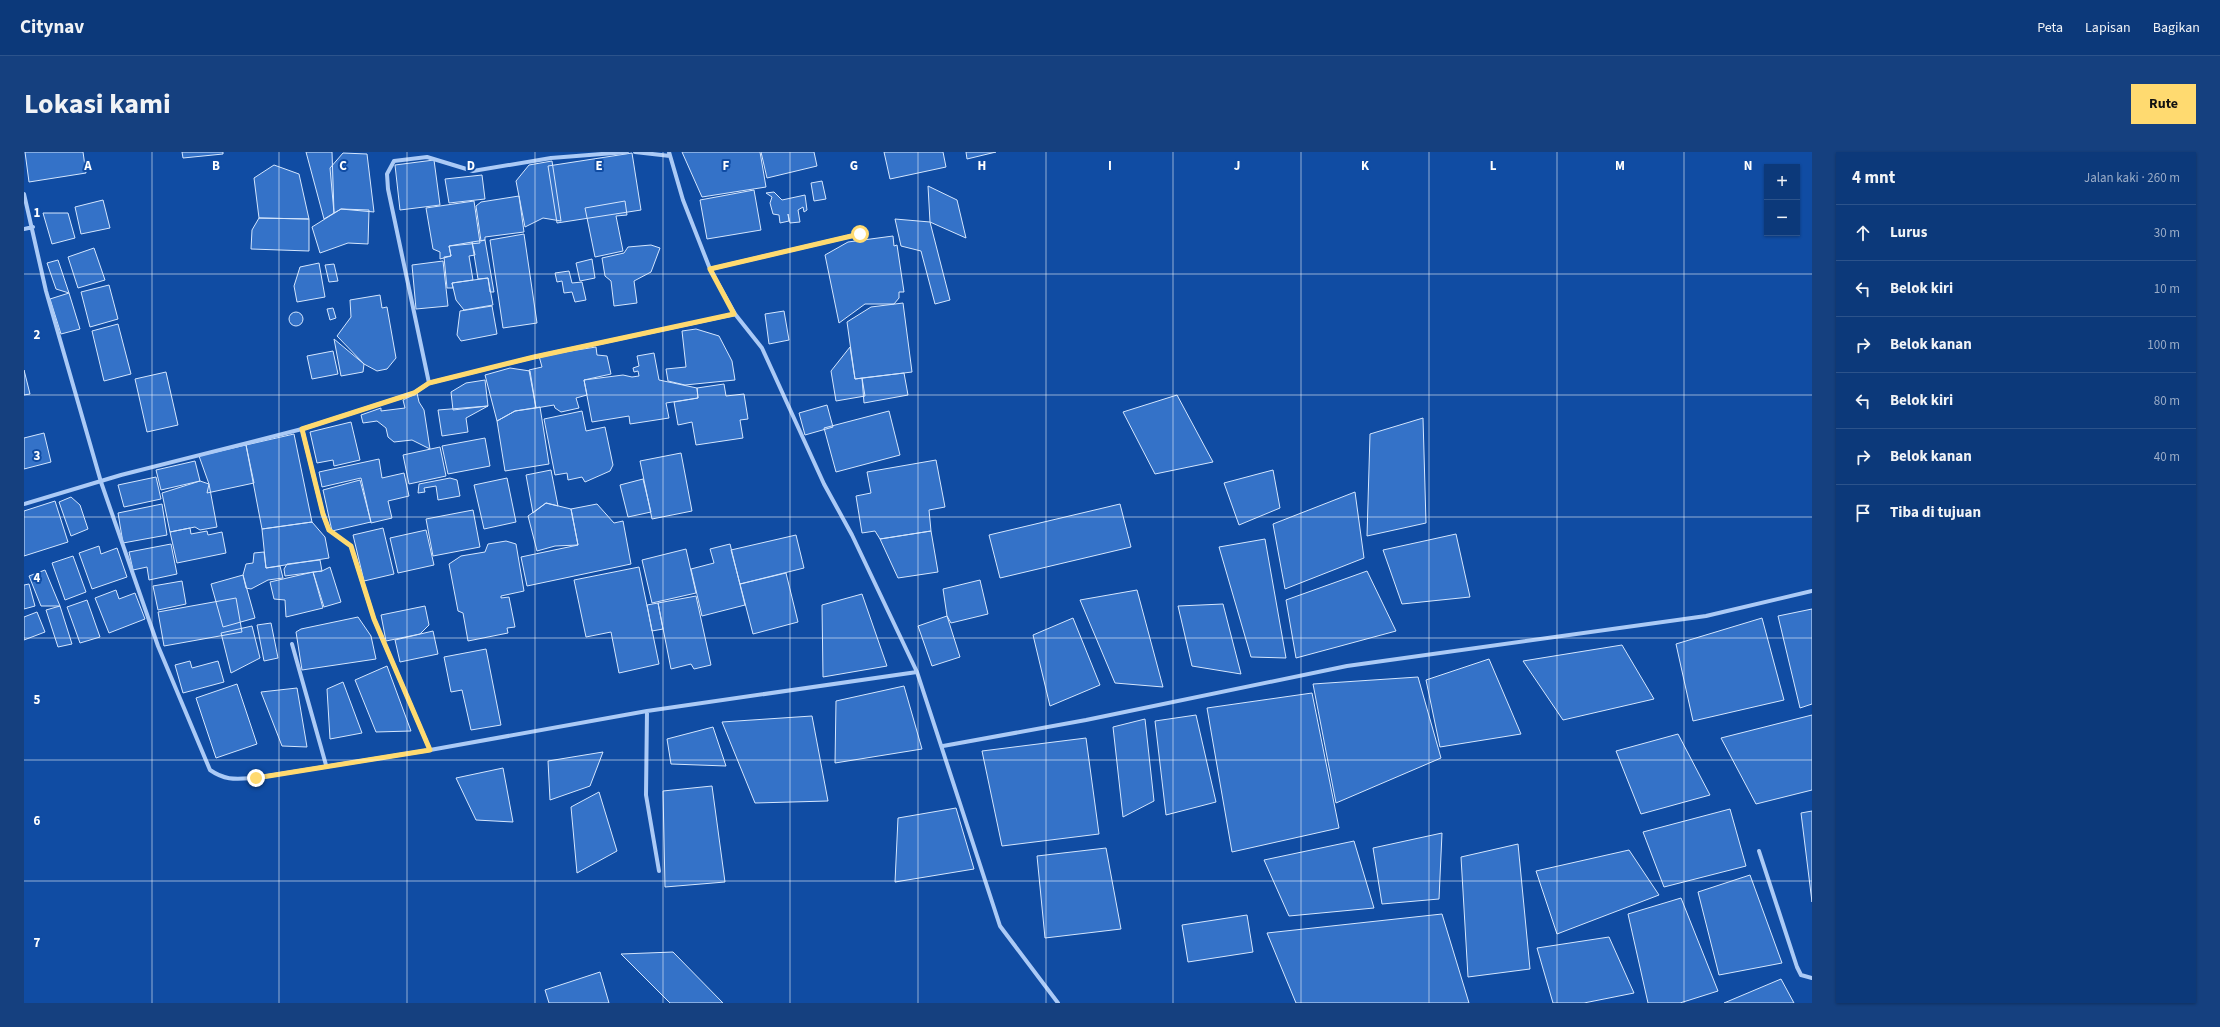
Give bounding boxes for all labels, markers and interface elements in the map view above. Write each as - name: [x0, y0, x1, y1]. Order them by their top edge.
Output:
- text: Citynav: [20, 14, 84, 41]
- text: Peta: [2037, 18, 2063, 38]
- text: Lapisan: [2085, 18, 2131, 38]
- text: Bagikan: [2153, 18, 2200, 38]
- text: Lokasi kami: [24, 84, 171, 124]
- button: Rute: [2131, 84, 2196, 124]
- text: A: [83, 157, 92, 175]
- text: B: [212, 157, 220, 175]
- text: C: [339, 157, 347, 175]
- text: D: [467, 157, 475, 175]
- text: E: [595, 157, 603, 175]
- text: F: [723, 157, 730, 175]
- text: G: [850, 157, 858, 175]
- text: H: [978, 157, 986, 175]
- text: I: [1108, 157, 1112, 175]
- text: J: [1234, 157, 1240, 175]
- text: K: [1361, 157, 1370, 175]
- text: L: [1490, 157, 1497, 175]
- text: M: [1615, 157, 1625, 175]
- text: N: [1744, 157, 1752, 175]
- map controls: [1764, 164, 1800, 236]
- button: +: [1764, 164, 1800, 200]
- text: 4 mnt: [1852, 166, 1895, 190]
- text: Jalan kaki · 260 m: [2084, 169, 2180, 187]
- button: −: [1764, 200, 1800, 236]
- text: 1: [34, 204, 41, 222]
- icon: ahead: [1852, 222, 1874, 244]
- text: Lurus: [1890, 222, 1927, 243]
- text: 30 m: [2154, 224, 2180, 242]
- route start: [851, 225, 869, 243]
- icon: left: [1852, 278, 1874, 300]
- text: Belok kiri: [1890, 278, 1953, 299]
- text: 10 m: [2154, 280, 2180, 298]
- text: 2: [34, 326, 41, 344]
- icon: right: [1852, 334, 1874, 356]
- text: Belok kanan: [1890, 334, 1972, 355]
- text: 100 m: [2147, 336, 2180, 354]
- icon: left: [1852, 390, 1874, 412]
- text: Belok kiri: [1890, 390, 1953, 411]
- text: 80 m: [2154, 392, 2180, 410]
- icon: right: [1852, 446, 1874, 468]
- text: Belok kanan: [1890, 446, 1972, 467]
- text: 3: [34, 447, 41, 465]
- text: 40 m: [2154, 448, 2180, 466]
- icon: arrive: [1852, 502, 1874, 524]
- text: Tiba di tujuan: [1890, 502, 1981, 523]
- text: 4: [34, 569, 41, 587]
- text: 5: [34, 691, 41, 709]
- route end: [247, 769, 265, 787]
- text: 6: [34, 812, 41, 830]
- text: 7: [34, 934, 41, 952]

